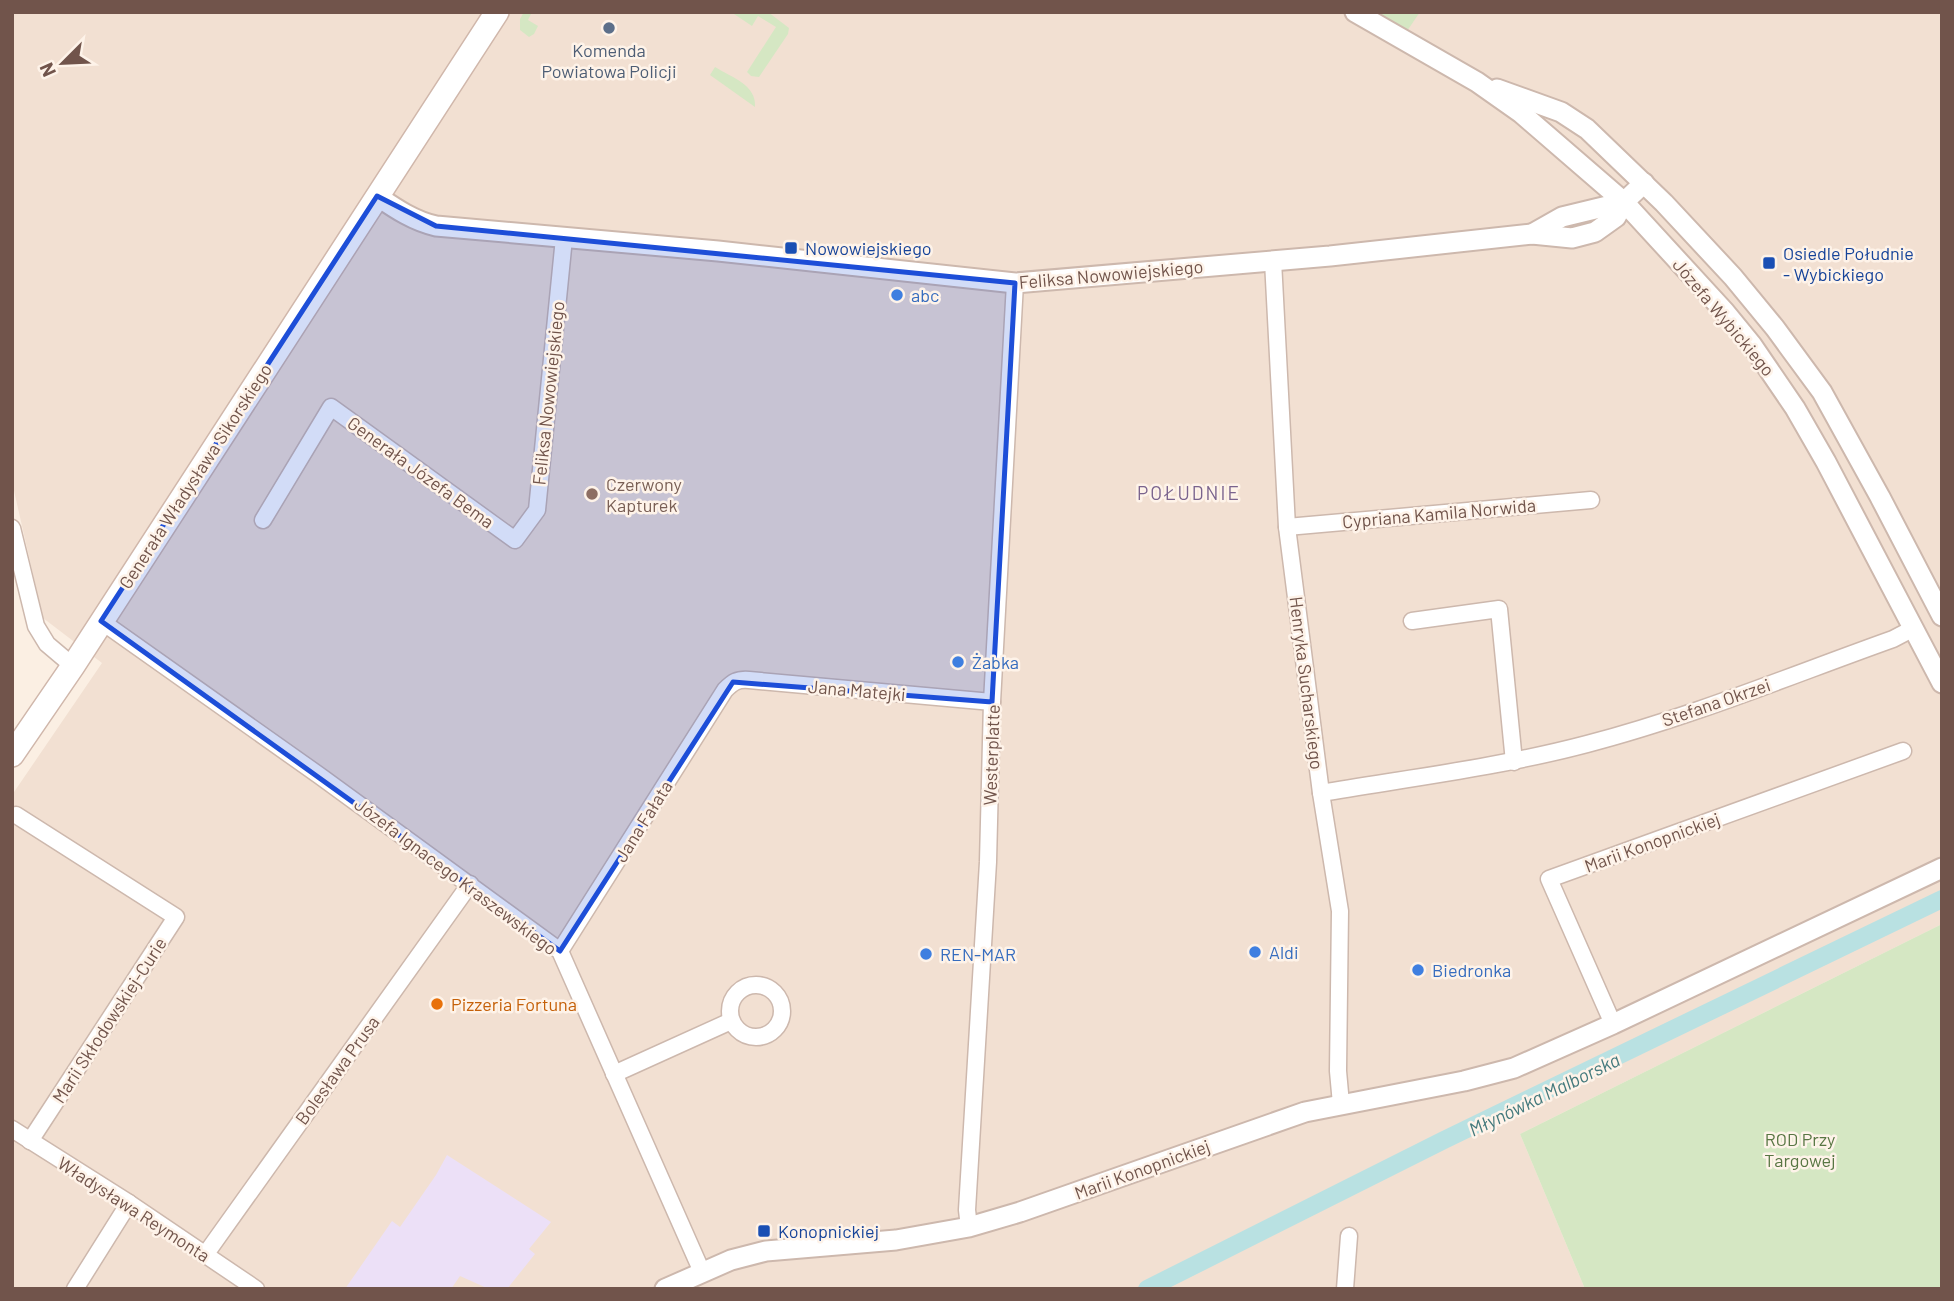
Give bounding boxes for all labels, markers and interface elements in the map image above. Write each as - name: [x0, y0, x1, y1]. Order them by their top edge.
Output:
- marker: Komenda Powiatowa Policji: [601, 20, 617, 36]
- north arrow: [28, 28, 98, 98]
- place label: Komenda Powiatowa Policji: [541, 39, 677, 82]
- text: N: [34, 60, 60, 81]
- place label: Nowowiejskiego: [805, 237, 932, 259]
- marker: Nowowiejskiego: [783, 240, 799, 256]
- place label: Osiedle Południe - Wybickiego: [1783, 242, 1914, 285]
- street label: Józefa Wybickiego: [1668, 254, 1780, 380]
- street label: Feliksa Nowowiejskiego: [1018, 255, 1204, 293]
- marker: Osiedle Południe - Wybickiego: [1761, 255, 1777, 271]
- place label: abc: [911, 284, 939, 306]
- marker: abc: [889, 287, 905, 303]
- street label: Feliksa Nowowiejskiego: [527, 300, 569, 486]
- street label: Generała Władysława Sikorskiego: [114, 359, 276, 593]
- street label: Generała Józefa Bema: [343, 411, 499, 533]
- place label: Czerwony Kapturek: [606, 473, 682, 516]
- district label: POŁUDNIE: [1137, 481, 1241, 504]
- marker: Czerwony Kapturek: [584, 486, 600, 502]
- street label: Cypriana Kamila Norwida: [1341, 494, 1537, 532]
- street label: Henryka Sucharskiego: [1285, 595, 1329, 771]
- place label: Żabka: [972, 651, 1019, 673]
- marker: Żabka: [950, 654, 966, 670]
- street label: Stefana Okrzei: [1659, 673, 1773, 731]
- street label: Jana Matejki: [807, 675, 907, 705]
- street label: Westerplatte: [978, 704, 1004, 806]
- street label: Jana Fałata: [609, 776, 677, 866]
- street label: Józefa Ignacego Kraszewskiego: [350, 793, 562, 959]
- street label: Marii Konopnickiej: [1581, 807, 1723, 877]
- street label: Marii Skłodowskiej-Curie: [47, 933, 171, 1107]
- place label: Aldi: [1269, 941, 1298, 963]
- place label: REN-MAR: [940, 943, 1016, 965]
- marker: Aldi: [1247, 944, 1263, 960]
- marker: REN-MAR: [918, 946, 934, 962]
- place label: Biedronka: [1432, 959, 1511, 981]
- marker: Biedronka: [1410, 962, 1426, 978]
- place label: Pizzeria Fortuna: [451, 993, 577, 1015]
- marker: Pizzeria Fortuna: [429, 996, 445, 1012]
- street label: Bolesława Prusa: [290, 1011, 384, 1129]
- water label: Młynówka Malborska: [1465, 1047, 1623, 1141]
- park label: ROD Przy Targowej: [1764, 1128, 1836, 1171]
- street label: Marii Konopnickiej: [1071, 1134, 1213, 1204]
- street label: Władysława Reymonta: [54, 1152, 214, 1266]
- place label: Konopnickiej: [778, 1220, 879, 1242]
- marker: Konopnickiej: [756, 1223, 772, 1239]

